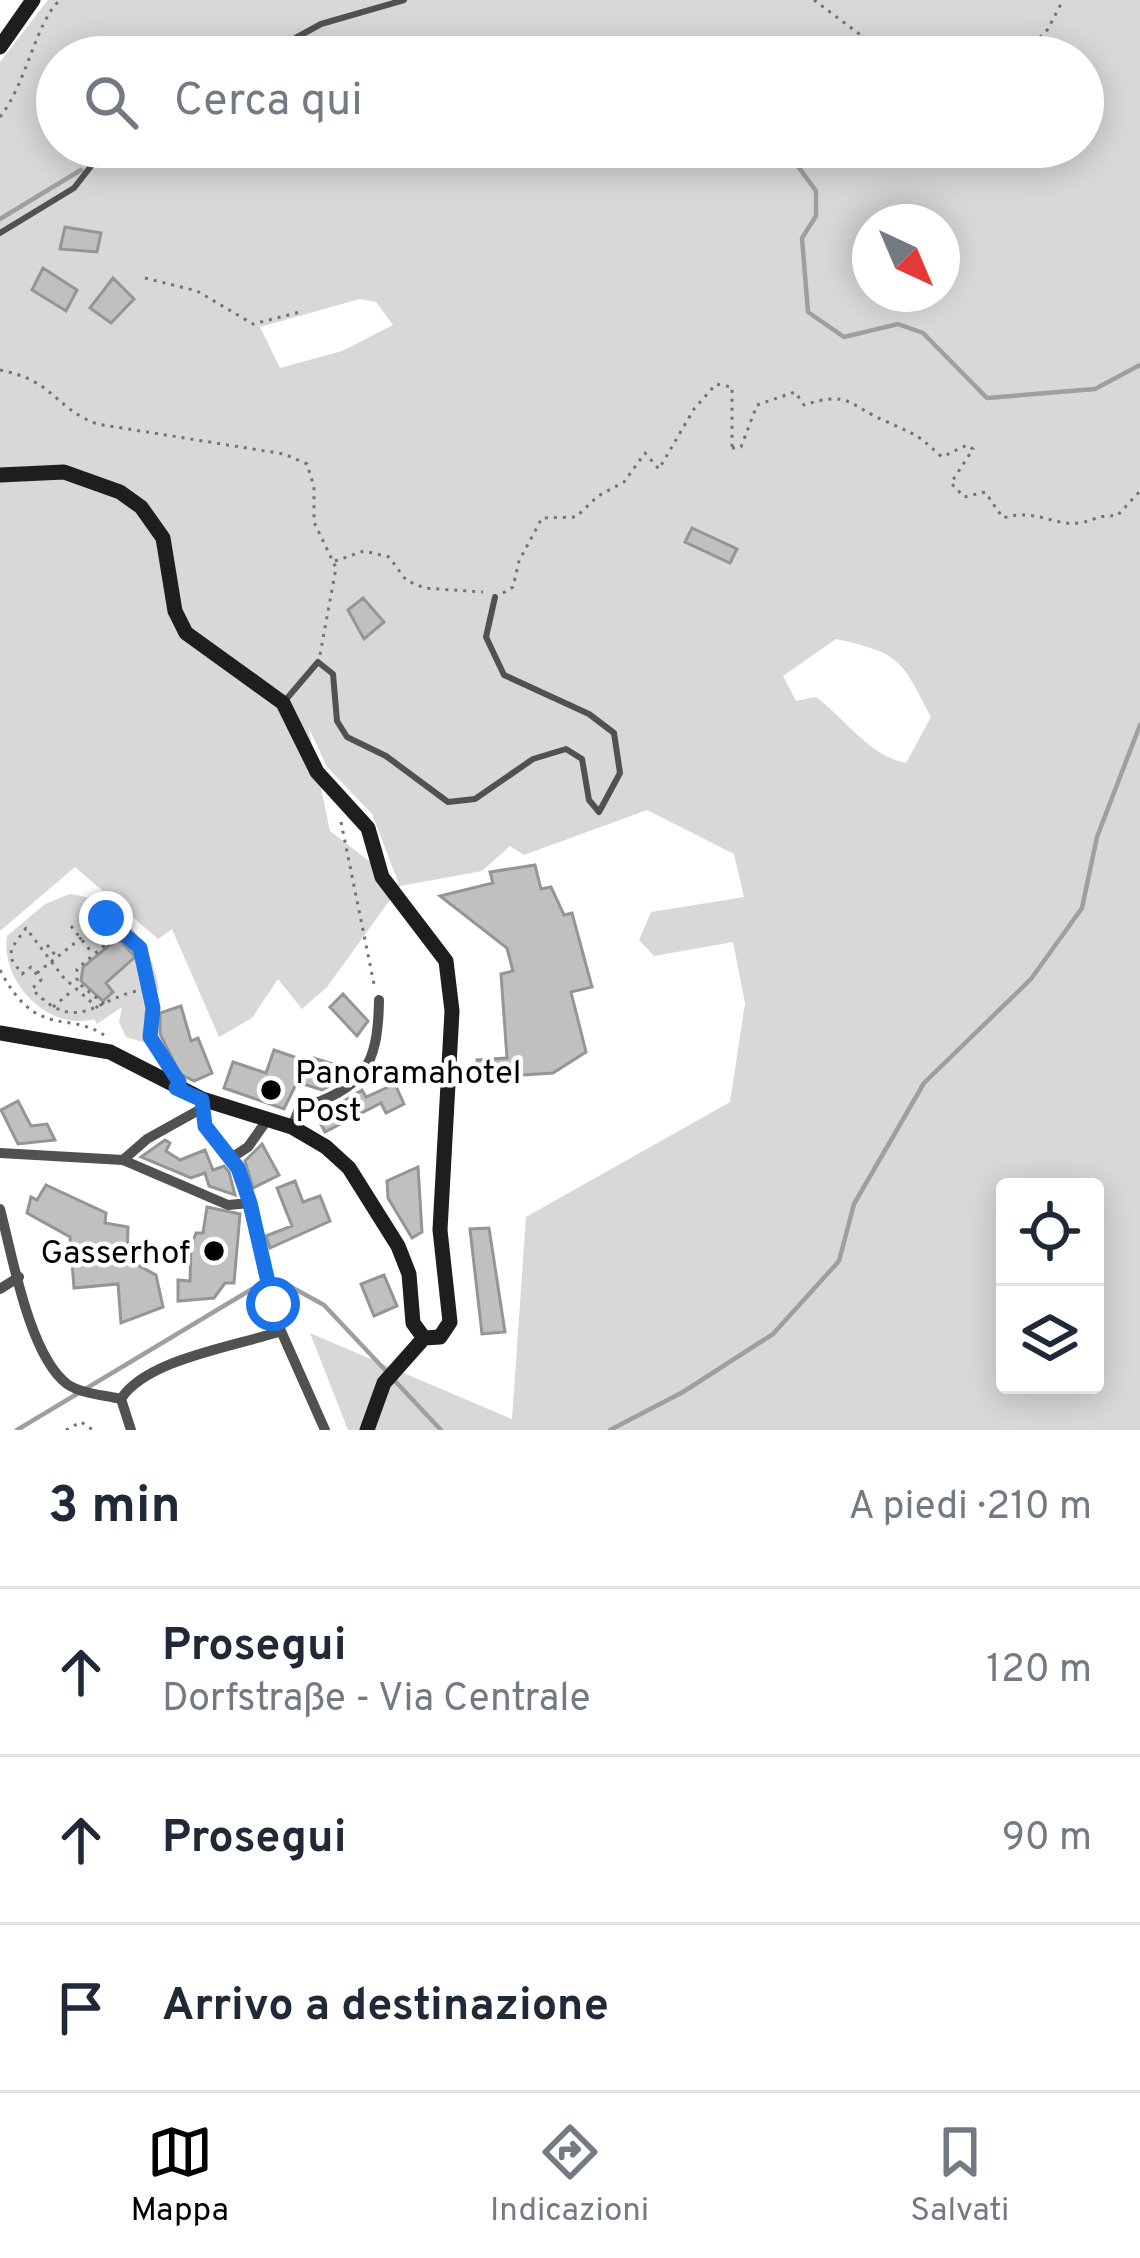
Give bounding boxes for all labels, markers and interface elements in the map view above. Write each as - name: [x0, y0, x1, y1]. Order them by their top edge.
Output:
- search box: [36, 36, 1104, 168]
- icon: search: [78, 69, 144, 135]
- text: Cerca qui: [174, 74, 363, 131]
- north arrow: [852, 204, 960, 312]
- route end: [79, 891, 133, 945]
- place label: Panoramahotel Post: [295, 1054, 521, 1134]
- marker: Panoramahotel Post: [258, 1077, 284, 1103]
- map controls: [996, 1178, 1104, 1394]
- button: locate: [996, 1178, 1104, 1286]
- place label: Gasserhof: [40, 1234, 190, 1276]
- marker: Gasserhof: [201, 1238, 227, 1264]
- route start: [246, 1277, 300, 1331]
- button: layers: [996, 1286, 1104, 1394]
- text: 3 min: [48, 1476, 181, 1541]
- text: A piedi · 210 m: [848, 1484, 1092, 1533]
- text: Prosegui: [162, 1619, 346, 1676]
- icon: ahead: [48, 1639, 114, 1705]
- text: 120 m: [986, 1647, 1092, 1696]
- text: Dorfstraße - Via Centrale: [162, 1676, 591, 1725]
- icon: ahead: [48, 1807, 114, 1873]
- text: Prosegui: [162, 1811, 346, 1868]
- text: 90 m: [1002, 1815, 1092, 1864]
- icon: arrive: [48, 1975, 114, 2041]
- text: Arrivo a destinazione: [162, 1979, 609, 2036]
- tab: Mappa: [131, 2119, 229, 2233]
- tab: Indicazioni: [490, 2119, 649, 2233]
- tab: Salvati: [910, 2119, 1009, 2233]

